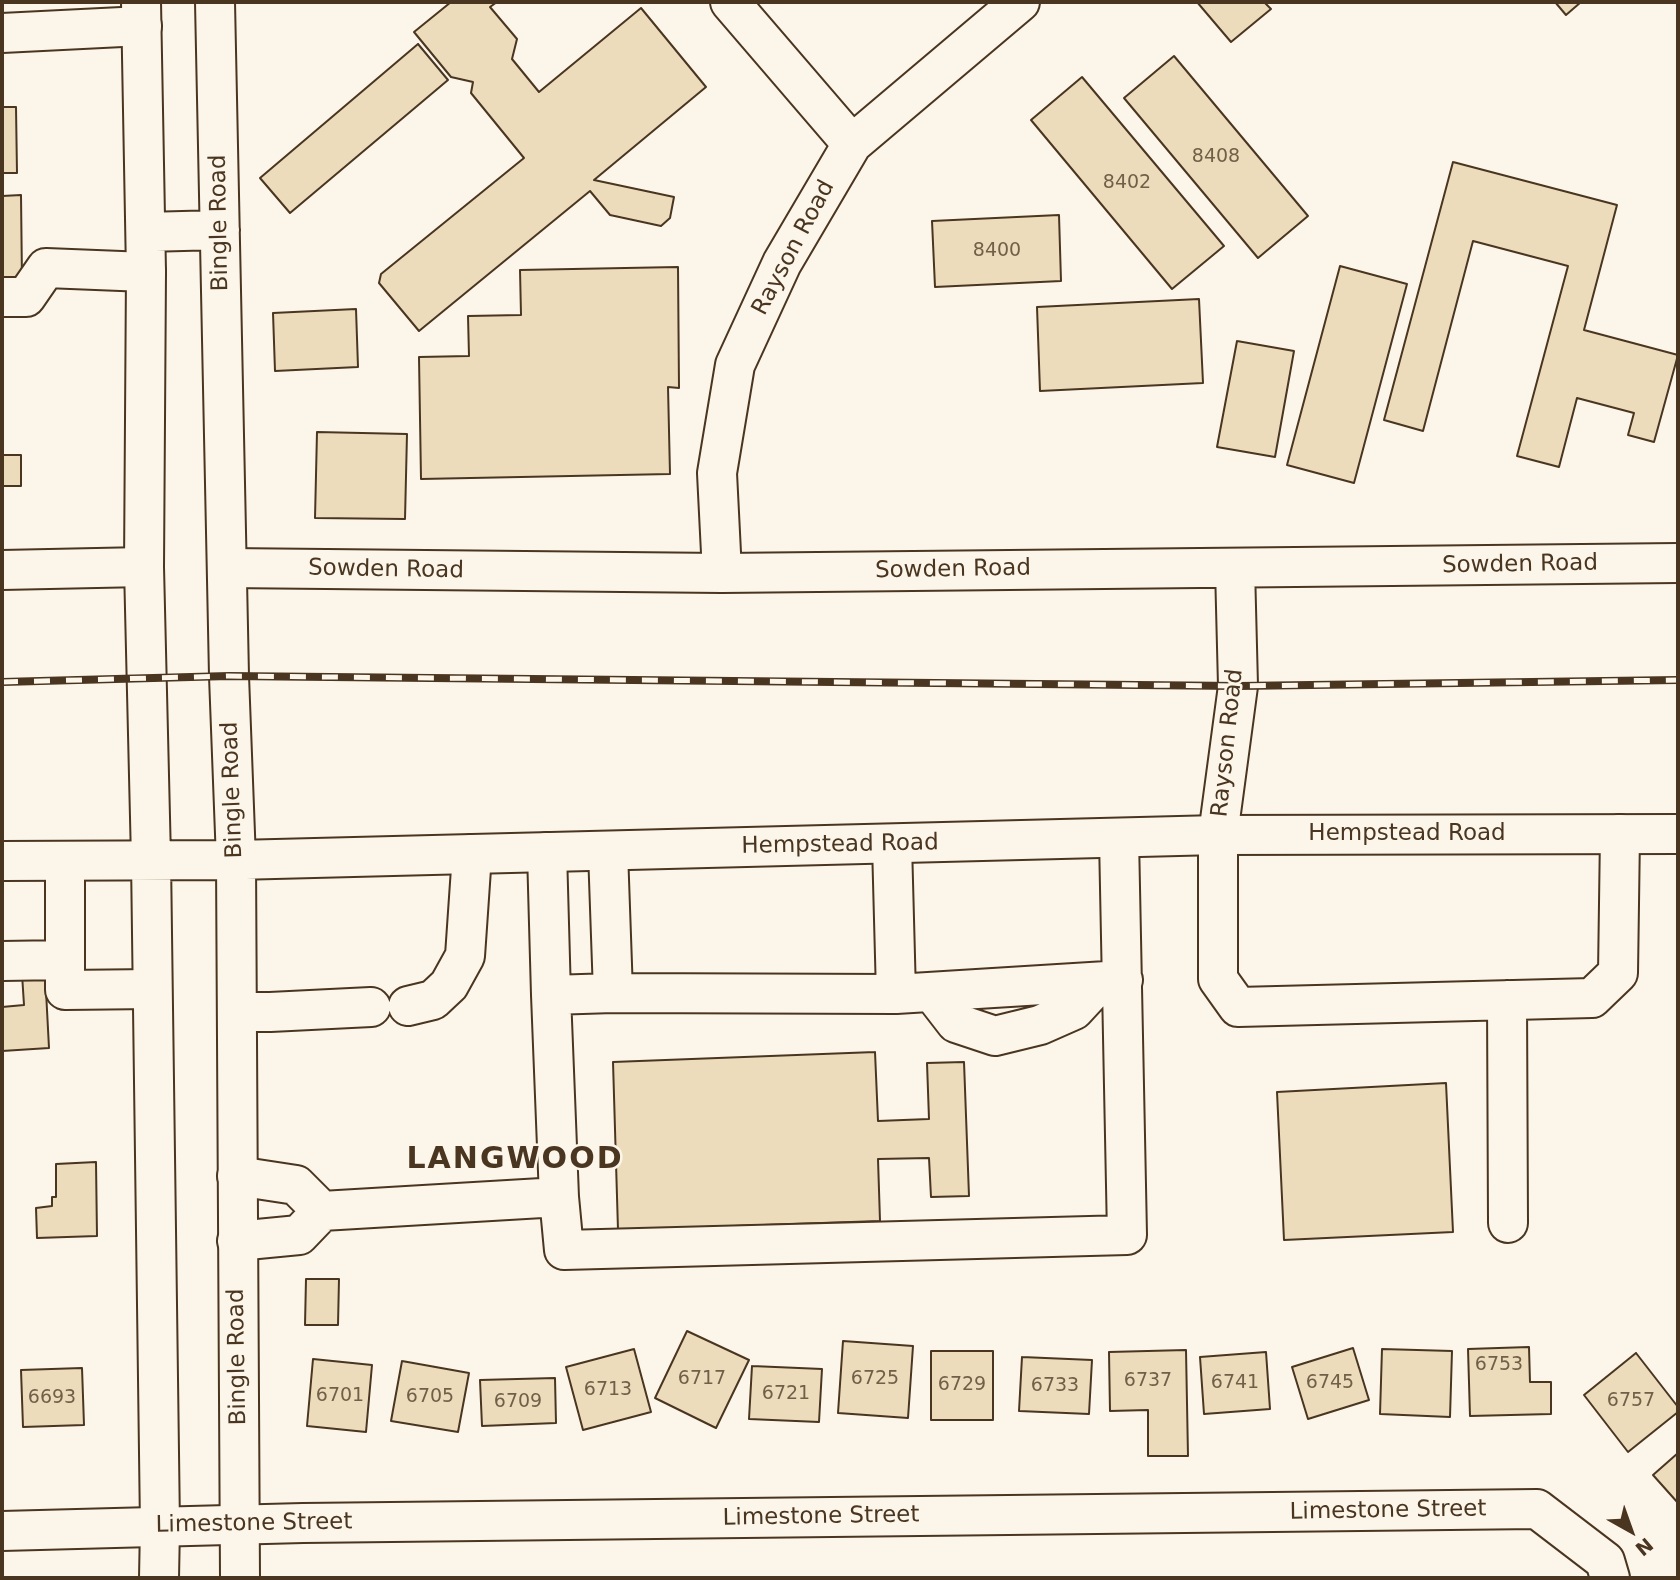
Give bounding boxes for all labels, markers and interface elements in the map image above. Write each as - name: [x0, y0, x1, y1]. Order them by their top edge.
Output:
- house number: 8408: [1192, 146, 1240, 168]
- street label: Bingle Road: [205, 154, 235, 292]
- house number: 8402: [1103, 172, 1151, 194]
- street label: Rayson Road: [747, 176, 841, 320]
- house number: 8400: [973, 240, 1021, 262]
- street label: Sowden Road: [1442, 550, 1598, 580]
- street label: Sowden Road: [308, 555, 464, 585]
- street label: Sowden Road: [875, 555, 1031, 585]
- street label: Rayson Road: [1206, 668, 1250, 818]
- street label: Bingle Road: [217, 721, 249, 859]
- street label: Hempstead Road: [1308, 820, 1506, 848]
- street label: Hempstead Road: [741, 829, 939, 861]
- district label: LANGWOOD: [407, 1142, 623, 1178]
- street label: Bingle Road: [223, 1288, 253, 1426]
- house number: 6753: [1475, 1354, 1523, 1376]
- house number: 6717: [678, 1368, 726, 1390]
- house number: 6725: [851, 1368, 899, 1390]
- house number: 6737: [1124, 1370, 1172, 1392]
- house number: 6741: [1211, 1372, 1259, 1394]
- house number: 6745: [1306, 1372, 1354, 1394]
- house number: 6729: [938, 1374, 986, 1396]
- house number: 6733: [1031, 1375, 1079, 1397]
- house number: 6713: [584, 1379, 632, 1401]
- house number: 6721: [762, 1383, 810, 1405]
- house number: 6701: [316, 1385, 364, 1407]
- house number: 6705: [406, 1386, 454, 1408]
- house number: 6693: [28, 1387, 76, 1409]
- house number: 6757: [1607, 1390, 1655, 1412]
- house number: 6709: [494, 1391, 542, 1413]
- street label: Limestone Street: [1289, 1495, 1487, 1527]
- north arrow: [1596, 1496, 1666, 1566]
- street label: Limestone Street: [722, 1501, 920, 1533]
- street label: Limestone Street: [155, 1508, 353, 1540]
- text: N: [1631, 1534, 1658, 1561]

